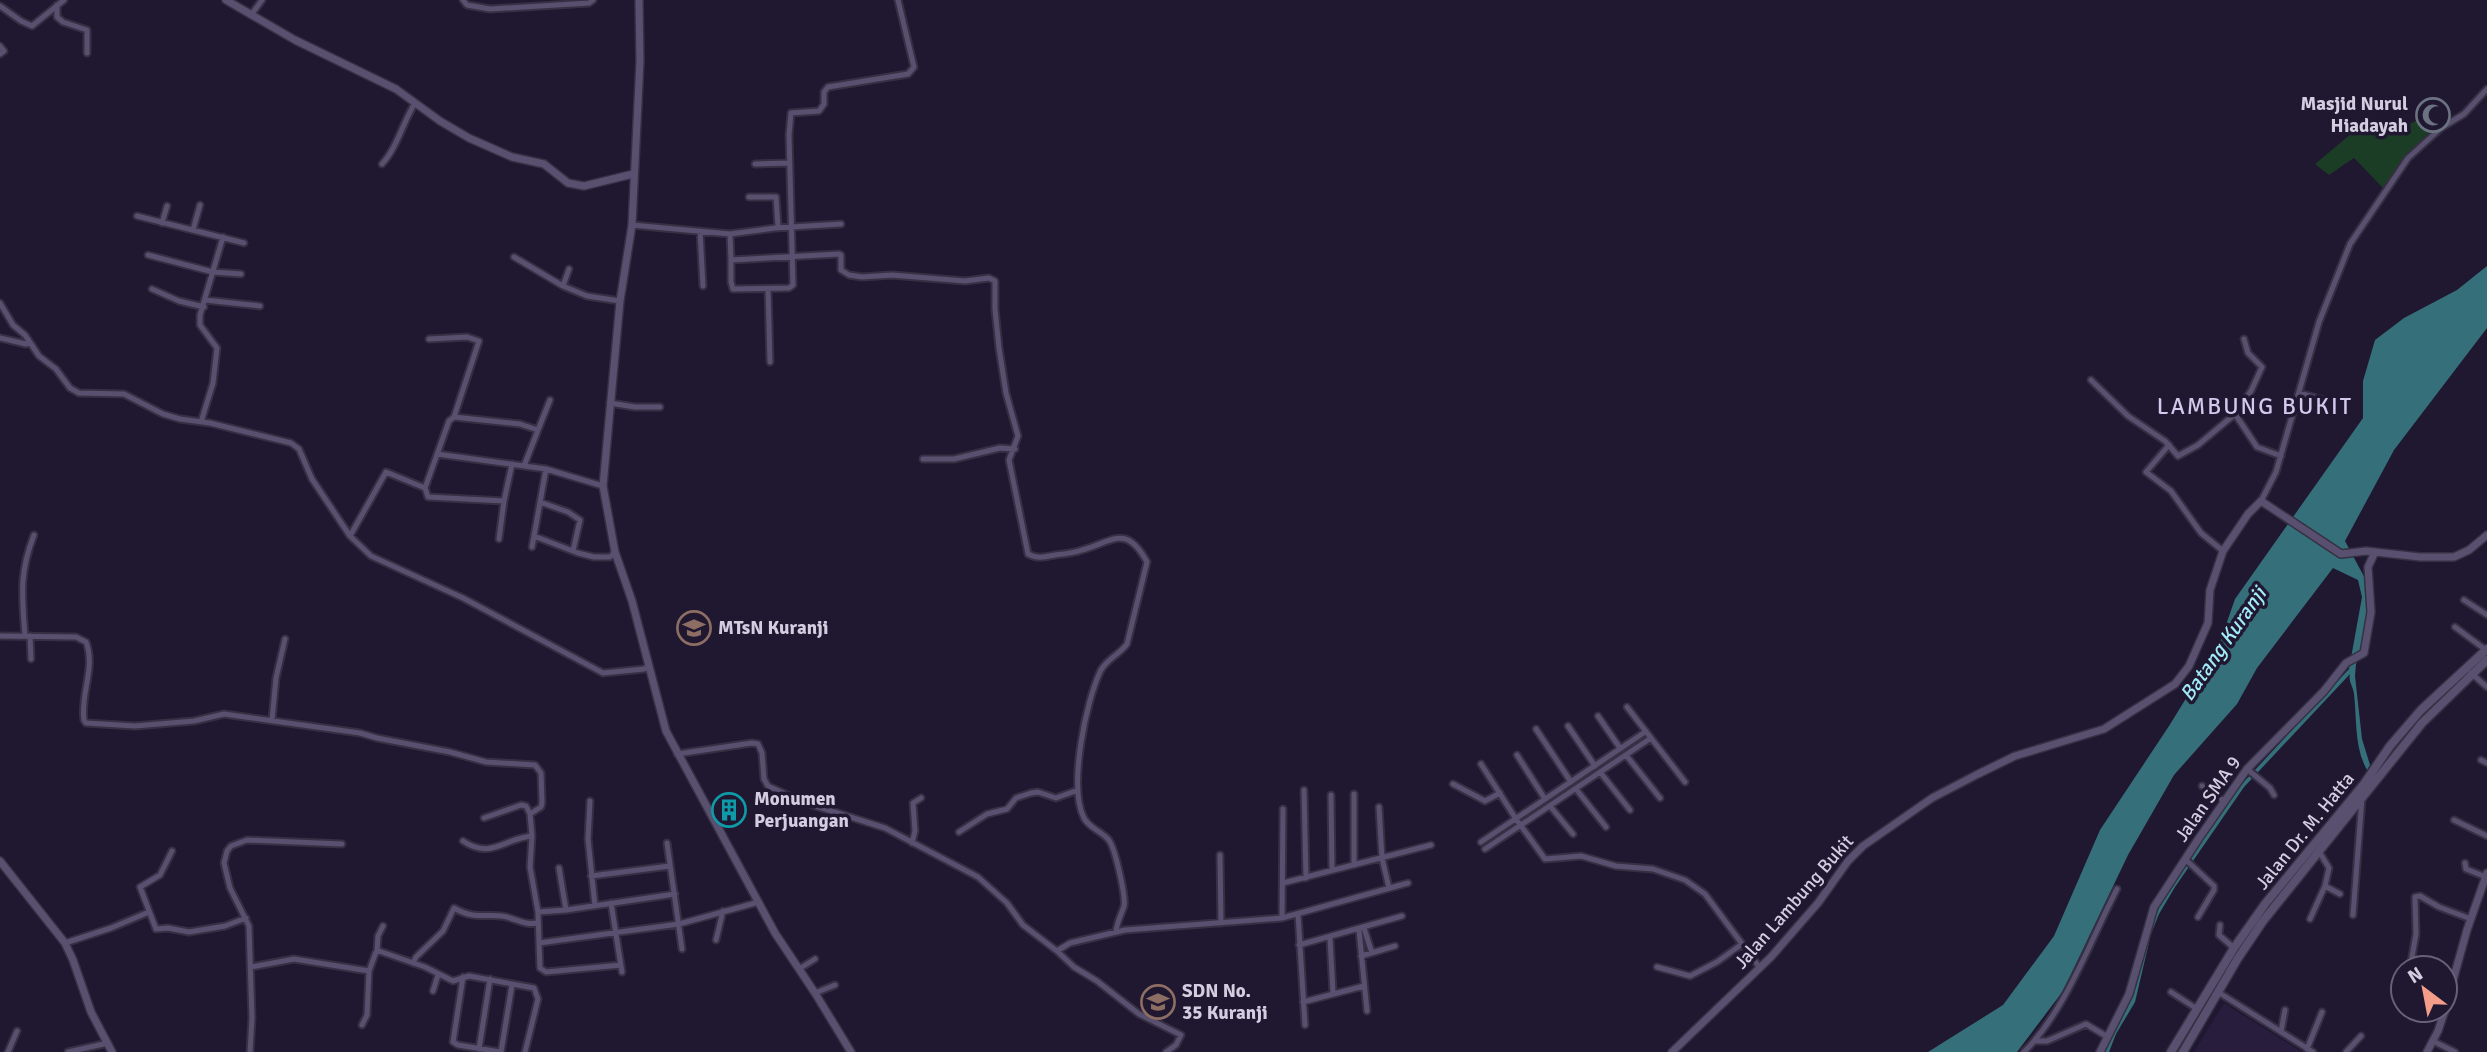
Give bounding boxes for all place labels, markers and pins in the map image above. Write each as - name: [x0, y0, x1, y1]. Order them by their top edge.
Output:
- place label: Masjid Nurul Hiadayah: [2300, 92, 2408, 138]
- mosque icon: Masjid Nurul Hiadayah: [2414, 96, 2452, 134]
- school or university icon: MTsN Kuranji: [675, 609, 713, 647]
- place label: MTsN Kuranji: [718, 616, 828, 640]
- place label: Monumen Perjuangan: [754, 787, 849, 833]
- building icon: Monumen Perjuangan: [710, 791, 748, 829]
- place label: SDN No. 35 Kuranji: [1182, 979, 1268, 1025]
- school or university icon: SDN No. 35 Kuranji: [1139, 983, 1177, 1021]

